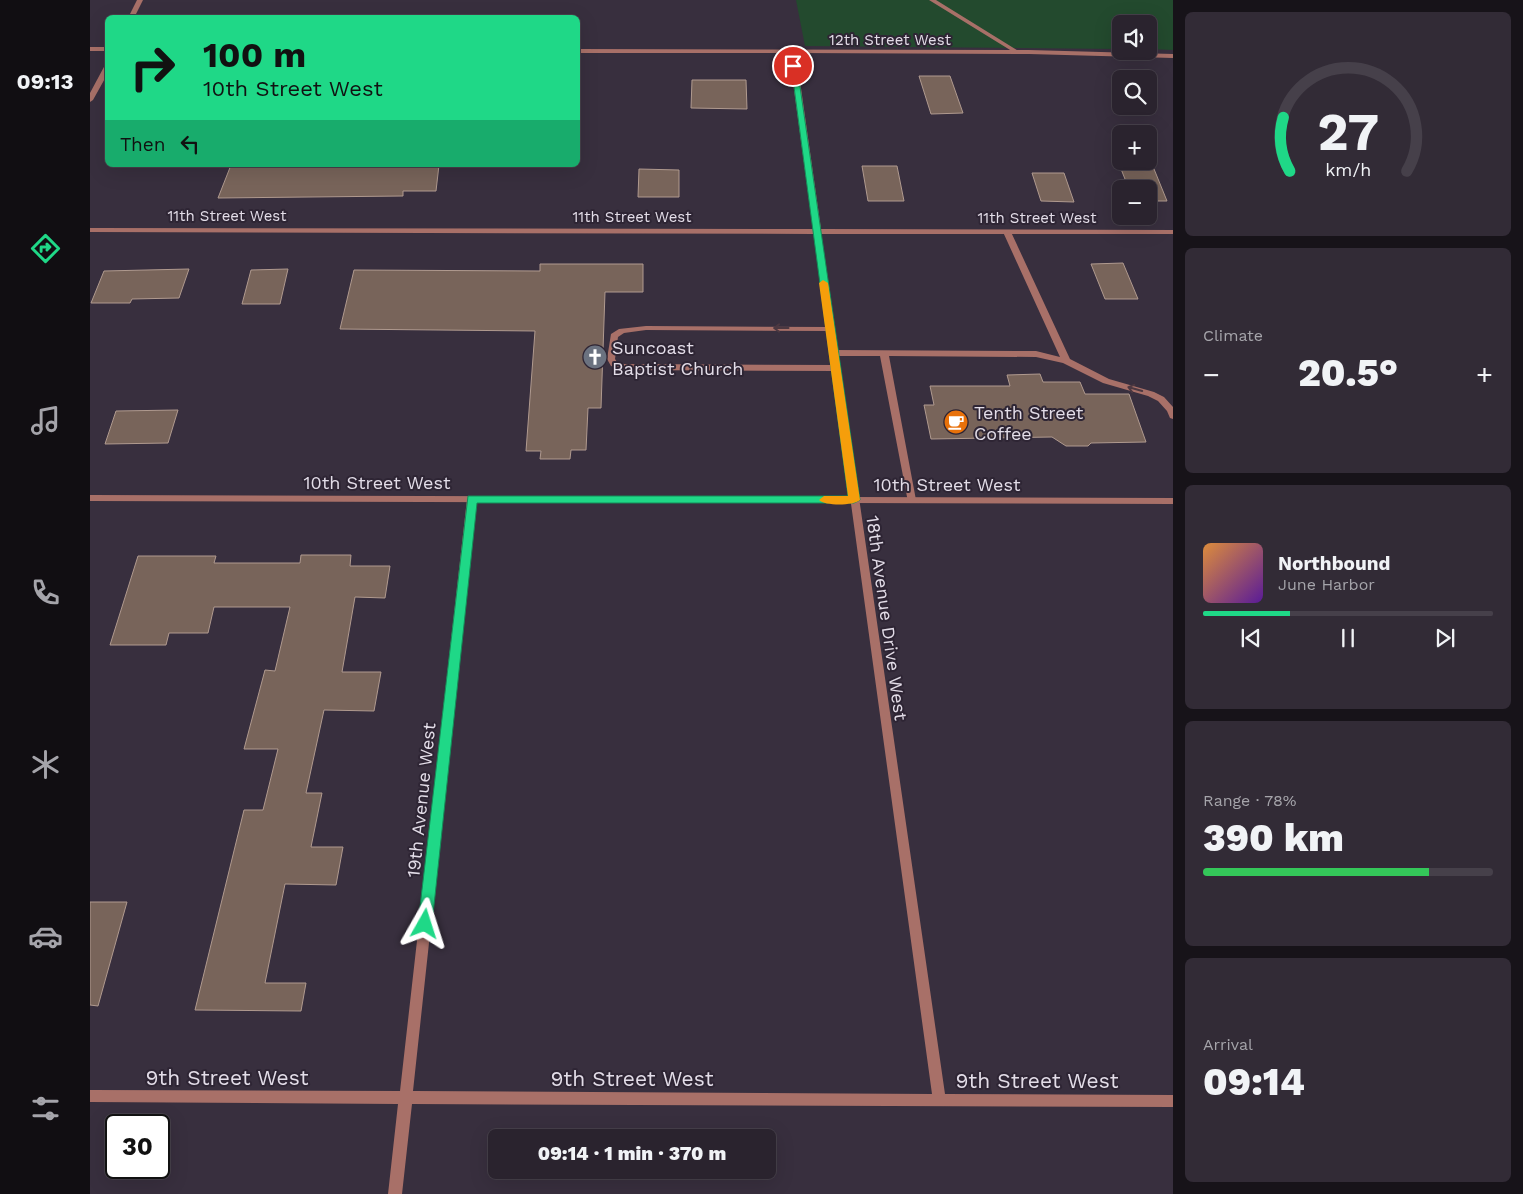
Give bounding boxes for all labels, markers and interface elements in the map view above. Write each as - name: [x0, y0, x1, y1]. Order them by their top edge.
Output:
- map controls: [1112, 15, 1157, 225]
- button: sound: [1112, 15, 1157, 60]
- street label: 12th Street West: [829, 31, 952, 49]
- text: 100 m: [203, 34, 306, 76]
- icon: right: [120, 35, 185, 100]
- pin: [772, 45, 814, 87]
- icon: arrive: [779, 52, 807, 80]
- text: 09:13: [17, 69, 73, 94]
- button: search: [1112, 70, 1157, 115]
- text: 10th Street West: [203, 76, 383, 101]
- text: 27: [1317, 102, 1379, 163]
- button: +: [1112, 125, 1157, 170]
- icon: left: [176, 130, 204, 158]
- text: Then: [120, 133, 166, 156]
- text: km/h: [1325, 159, 1371, 180]
- button: −: [1112, 180, 1157, 225]
- street label: 11th Street West: [167, 207, 287, 225]
- street label: 11th Street West: [572, 208, 692, 226]
- street label: 11th Street West: [977, 209, 1097, 227]
- icon: directions: [28, 231, 63, 266]
- one-way arrow: [773, 323, 790, 333]
- text: Climate: [1203, 326, 1263, 345]
- place label: Suncoast Baptist Church: [612, 337, 743, 379]
- church icon: Suncoast Baptist Church: [582, 344, 608, 370]
- text: 20.5°: [1298, 351, 1398, 395]
- text: −: [1203, 358, 1220, 391]
- text: +: [1476, 358, 1493, 391]
- one-way arrow: [1128, 384, 1144, 394]
- place label: Tenth Street Coffee: [974, 402, 1084, 444]
- icon: music: [28, 403, 63, 438]
- cafe icon: Tenth Street Coffee: [943, 409, 969, 435]
- street label: 10th Street West: [303, 472, 451, 493]
- street label: 10th Street West: [873, 474, 1021, 495]
- street label: 18th Avenue Drive West: [862, 514, 912, 722]
- text: Northbound: [1278, 552, 1390, 575]
- icon: phone: [28, 575, 63, 610]
- text: June Harbor: [1278, 575, 1375, 594]
- icon: previous: [1237, 624, 1265, 652]
- icon: pause: [1334, 624, 1362, 652]
- icon: next: [1431, 624, 1459, 652]
- street label: 19th Avenue West: [402, 721, 440, 879]
- icon: climate: [28, 747, 63, 782]
- text: Range · 78%: [1203, 791, 1296, 810]
- text: 390 km: [1203, 816, 1344, 860]
- position arrow: [398, 897, 450, 949]
- icon: car: [28, 919, 63, 954]
- text: Arrival: [1203, 1035, 1253, 1054]
- text: 09:14: [1203, 1060, 1305, 1104]
- street label: 9th Street West: [145, 1065, 309, 1090]
- street label: 9th Street West: [550, 1066, 714, 1091]
- street label: 9th Street West: [955, 1068, 1119, 1093]
- icon: filters: [28, 1091, 63, 1126]
- speed limit sign: 30: [105, 1114, 170, 1179]
- text: 09:14 · 1 min · 370 m: [538, 1142, 726, 1165]

